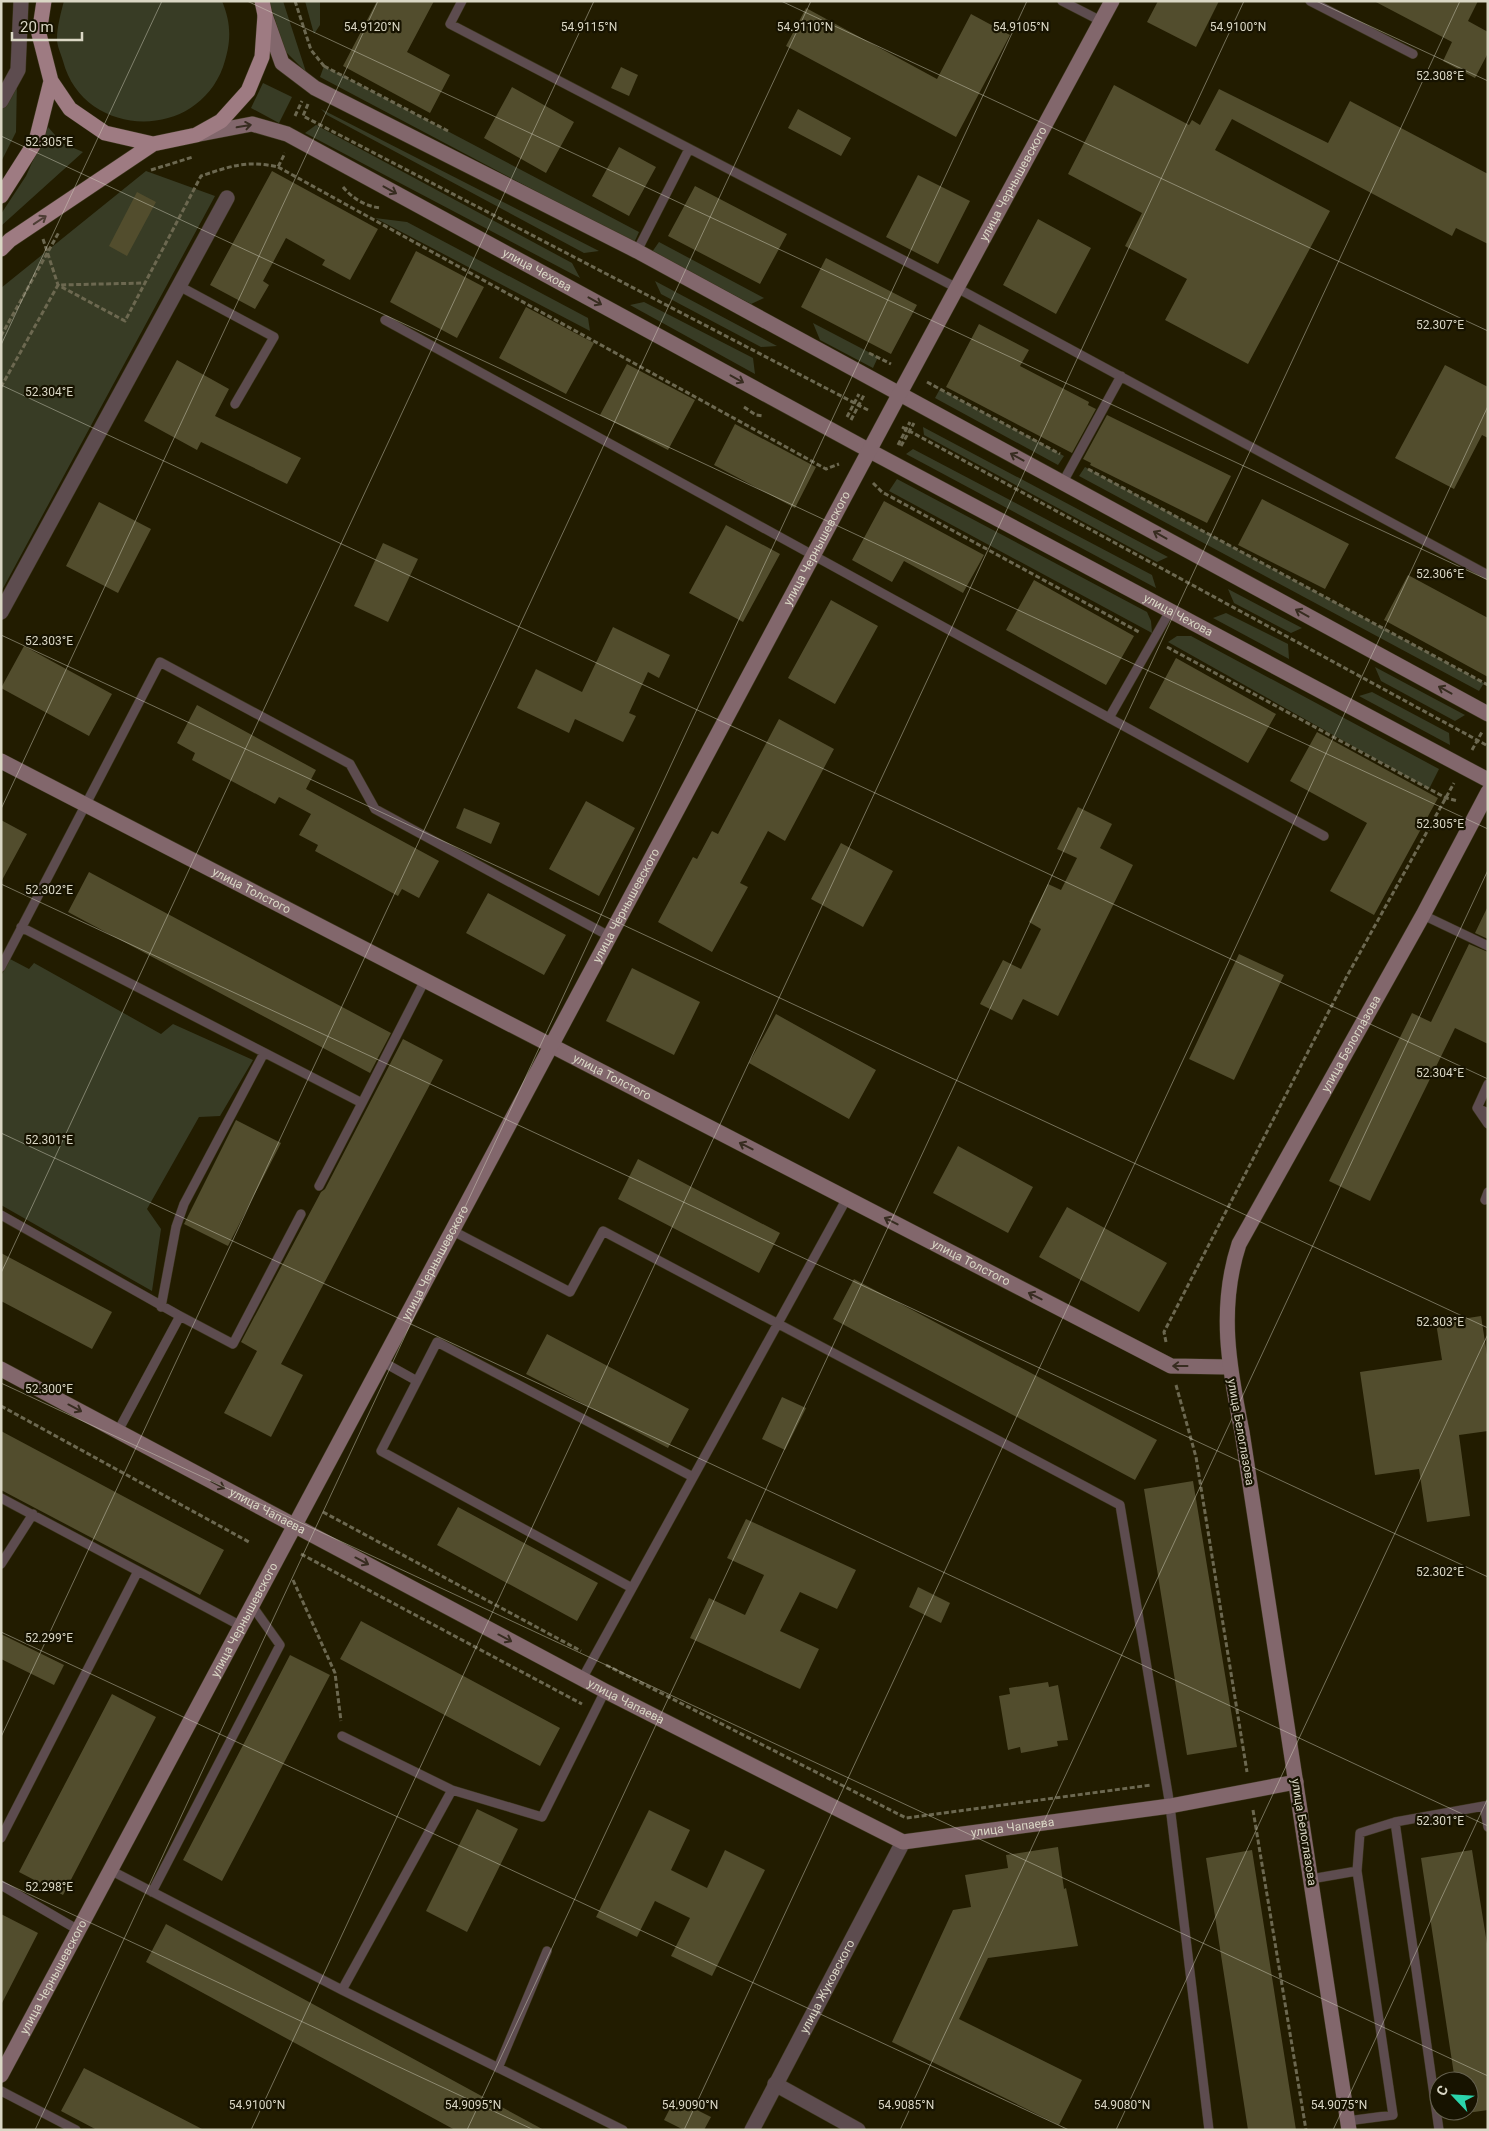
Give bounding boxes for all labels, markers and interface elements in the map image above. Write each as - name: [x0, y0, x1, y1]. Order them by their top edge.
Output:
- scale bar: [12, 10, 82, 42]
- text: 20 m: [20, 18, 54, 36]
- text: 54.9120°N: [344, 20, 400, 34]
- text: 54.9115°N: [561, 20, 617, 34]
- text: 54.9110°N: [777, 20, 833, 34]
- text: 54.9105°N: [993, 20, 1049, 34]
- text: 54.9100°N: [1210, 20, 1266, 34]
- text: 52.308°E: [1416, 69, 1464, 83]
- one-way arrow: [235, 120, 251, 130]
- street label: улица Чернышевского: [977, 124, 1050, 243]
- text: 52.305°E: [25, 135, 73, 149]
- one-way arrow: [383, 185, 398, 195]
- one-way arrow: [33, 215, 47, 225]
- street label: улица Чехова: [500, 246, 574, 294]
- one-way arrow: [587, 296, 602, 306]
- text: 52.307°E: [1416, 318, 1464, 332]
- one-way arrow: [730, 374, 745, 384]
- text: 52.304°E: [25, 385, 73, 399]
- one-way arrow: [1010, 452, 1025, 461]
- street label: улица Чернышевского: [781, 489, 853, 608]
- one-way arrow: [1152, 530, 1167, 540]
- text: 52.306°E: [1416, 567, 1464, 581]
- street label: улица Чехова: [1141, 591, 1215, 639]
- one-way arrow: [1295, 608, 1310, 618]
- text: 52.303°E: [25, 634, 73, 648]
- one-way arrow: [1438, 685, 1453, 695]
- text: 52.305°E: [1416, 817, 1464, 831]
- street label: улица Чернышевского: [590, 846, 662, 965]
- street label: улица Толстого: [210, 864, 293, 917]
- text: 52.302°E: [25, 883, 73, 897]
- street label: улица Белоглазова: [1318, 993, 1384, 1094]
- street label: улица Толстого: [571, 1051, 654, 1103]
- text: 52.304°E: [1416, 1066, 1464, 1080]
- text: 52.301°E: [25, 1133, 73, 1147]
- one-way arrow: [740, 1141, 754, 1151]
- street label: улица Чернышевского: [399, 1203, 472, 1322]
- one-way arrow: [883, 1216, 898, 1226]
- street label: улица Толстого: [929, 1237, 1013, 1289]
- one-way arrow: [1028, 1291, 1043, 1300]
- text: 52.303°E: [1416, 1315, 1464, 1329]
- one-way arrow: [1173, 1361, 1189, 1371]
- street label: улица Белоглазова: [1225, 1377, 1257, 1487]
- text: 52.300°E: [25, 1382, 73, 1396]
- one-way arrow: [67, 1404, 82, 1413]
- one-way arrow: [211, 1480, 226, 1490]
- street label: улица Чапаева: [227, 1485, 308, 1537]
- one-way arrow: [354, 1557, 369, 1566]
- street label: улица Чернышевского: [208, 1560, 281, 1680]
- text: 52.302°E: [1416, 1565, 1464, 1579]
- text: 52.299°E: [25, 1631, 73, 1645]
- one-way arrow: [497, 1634, 512, 1643]
- street label: улица Чапаева: [585, 1676, 667, 1727]
- street label: улица Белоглазова: [1289, 1777, 1319, 1887]
- text: 52.301°E: [1416, 1814, 1464, 1828]
- street label: улица Чапаева: [970, 1815, 1055, 1840]
- text: 52.298°E: [25, 1880, 73, 1894]
- street label: улица Чернышевского: [17, 1917, 90, 2037]
- street label: улица Жуковского: [797, 1937, 858, 2036]
- north arrow: [1429, 2071, 1479, 2121]
- text: С: [1433, 2083, 1451, 2098]
- text: 54.9100°N: [229, 2098, 285, 2112]
- text: 54.9095°N: [445, 2098, 501, 2112]
- text: 54.9090°N: [662, 2098, 718, 2112]
- text: 54.9085°N: [878, 2098, 934, 2112]
- text: 54.9080°N: [1094, 2098, 1150, 2112]
- text: 54.9075°N: [1311, 2098, 1367, 2112]

